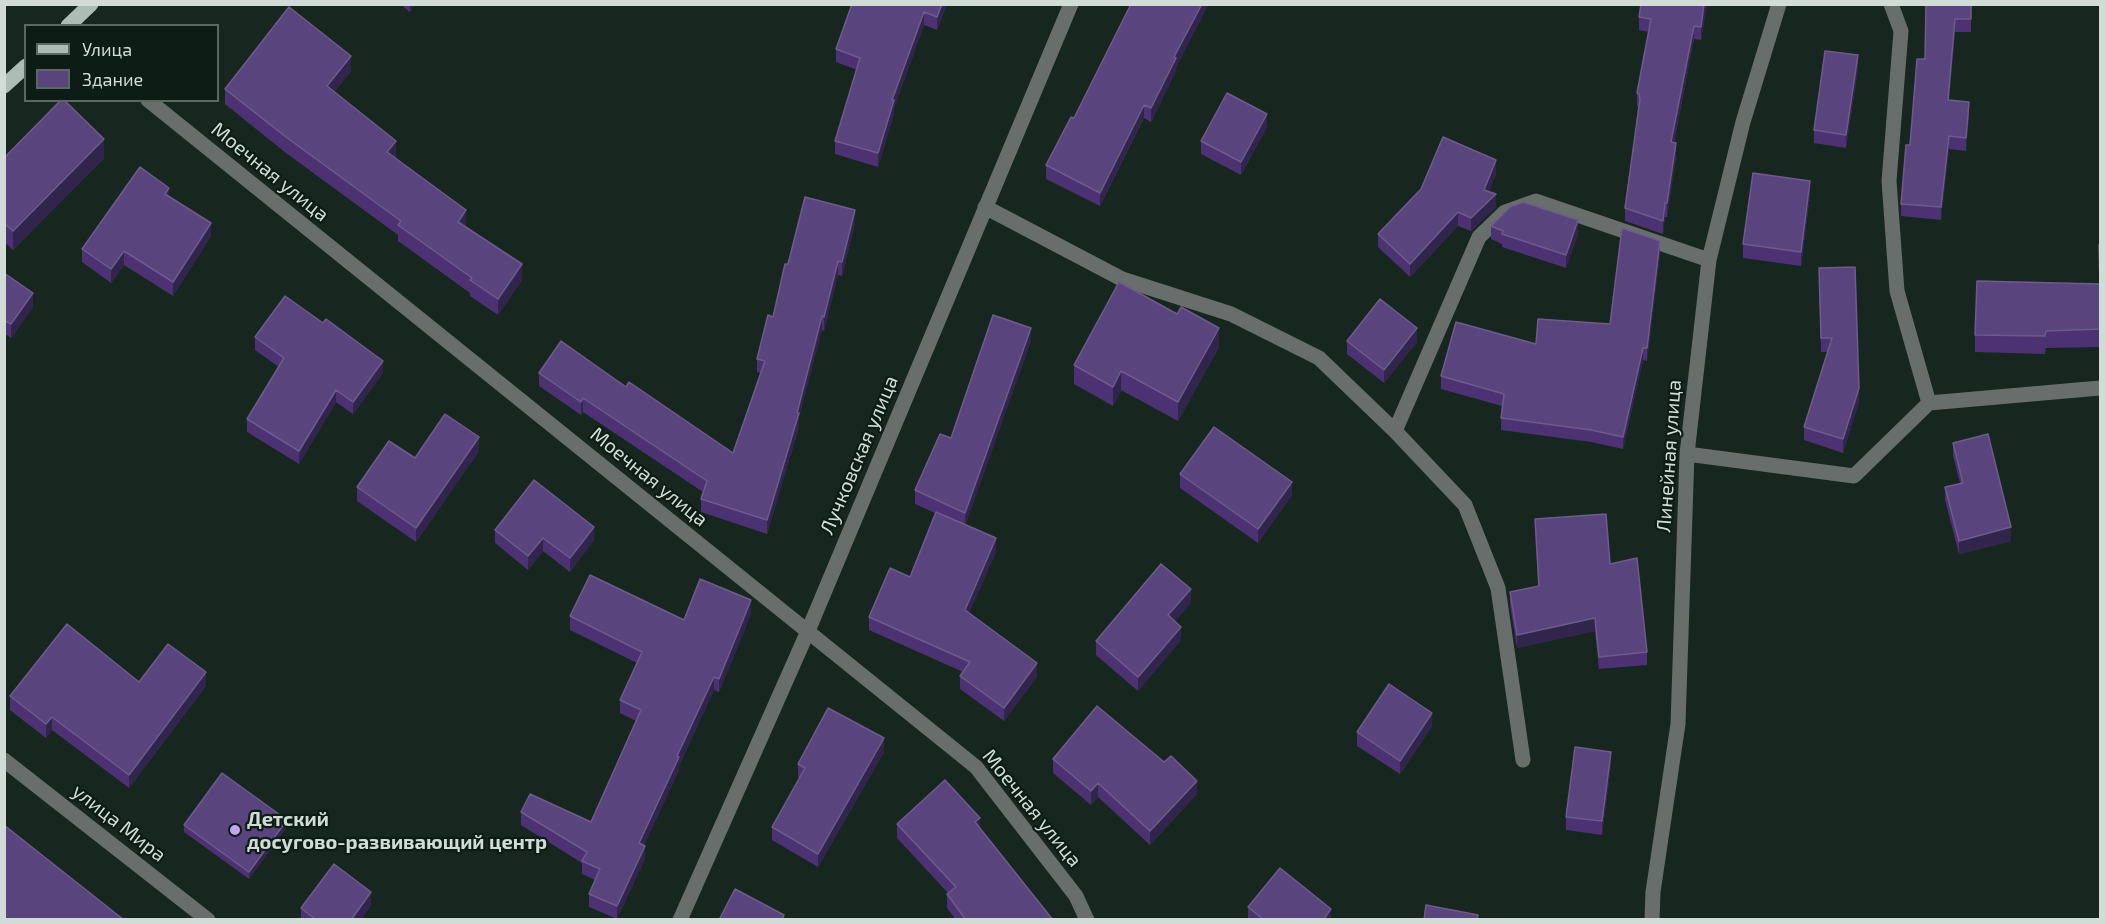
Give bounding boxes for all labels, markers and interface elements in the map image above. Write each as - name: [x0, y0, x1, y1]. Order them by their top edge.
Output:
- legend: [24, 24, 219, 102]
- text: Улица: [82, 38, 132, 60]
- text: Здание: [82, 68, 143, 90]
- street label: Моечная улица: [206, 117, 334, 227]
- street label: Лучковская улица: [815, 372, 903, 538]
- street label: Линейная улица: [1652, 379, 1686, 533]
- street label: Моечная улица: [585, 422, 713, 532]
- street label: Моечная улица: [977, 744, 1087, 872]
- street label: улица Мира: [67, 779, 171, 867]
- place label: Детский досугово-развивающий центр: [247, 807, 547, 854]
- marker: Детский досугово-развивающий центр: [228, 823, 242, 837]

